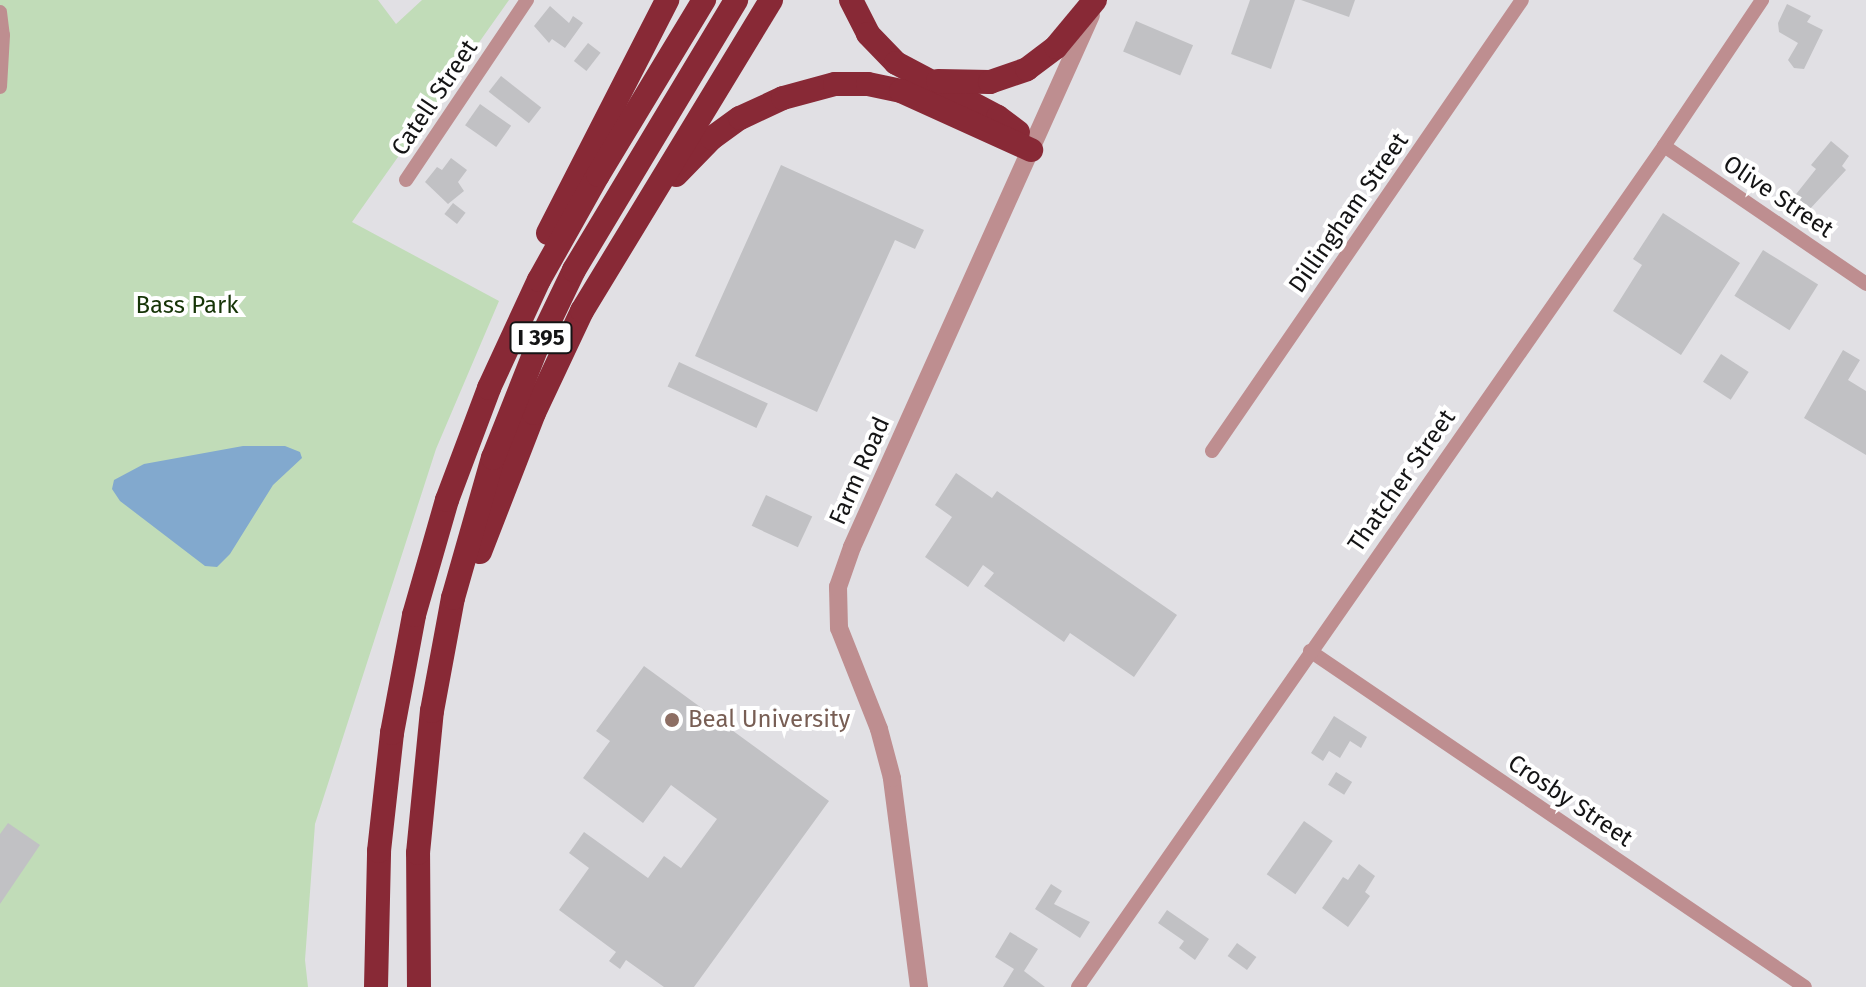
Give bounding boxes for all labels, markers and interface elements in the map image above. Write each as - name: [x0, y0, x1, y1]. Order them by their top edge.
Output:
- street label: Catell Street: [386, 35, 484, 161]
- street label: Dillingham Street: [1283, 127, 1415, 299]
- street label: Olive Street: [1717, 150, 1839, 244]
- park label: Bass Park: [135, 292, 239, 320]
- road number: I 395: [509, 320, 573, 356]
- street label: Thatcher Street: [1342, 404, 1462, 558]
- street label: Farm Road: [823, 413, 897, 529]
- place label: Beal University: [688, 706, 850, 734]
- marker: Beal University: [663, 711, 681, 729]
- street label: Crosby Street: [1502, 749, 1638, 853]

